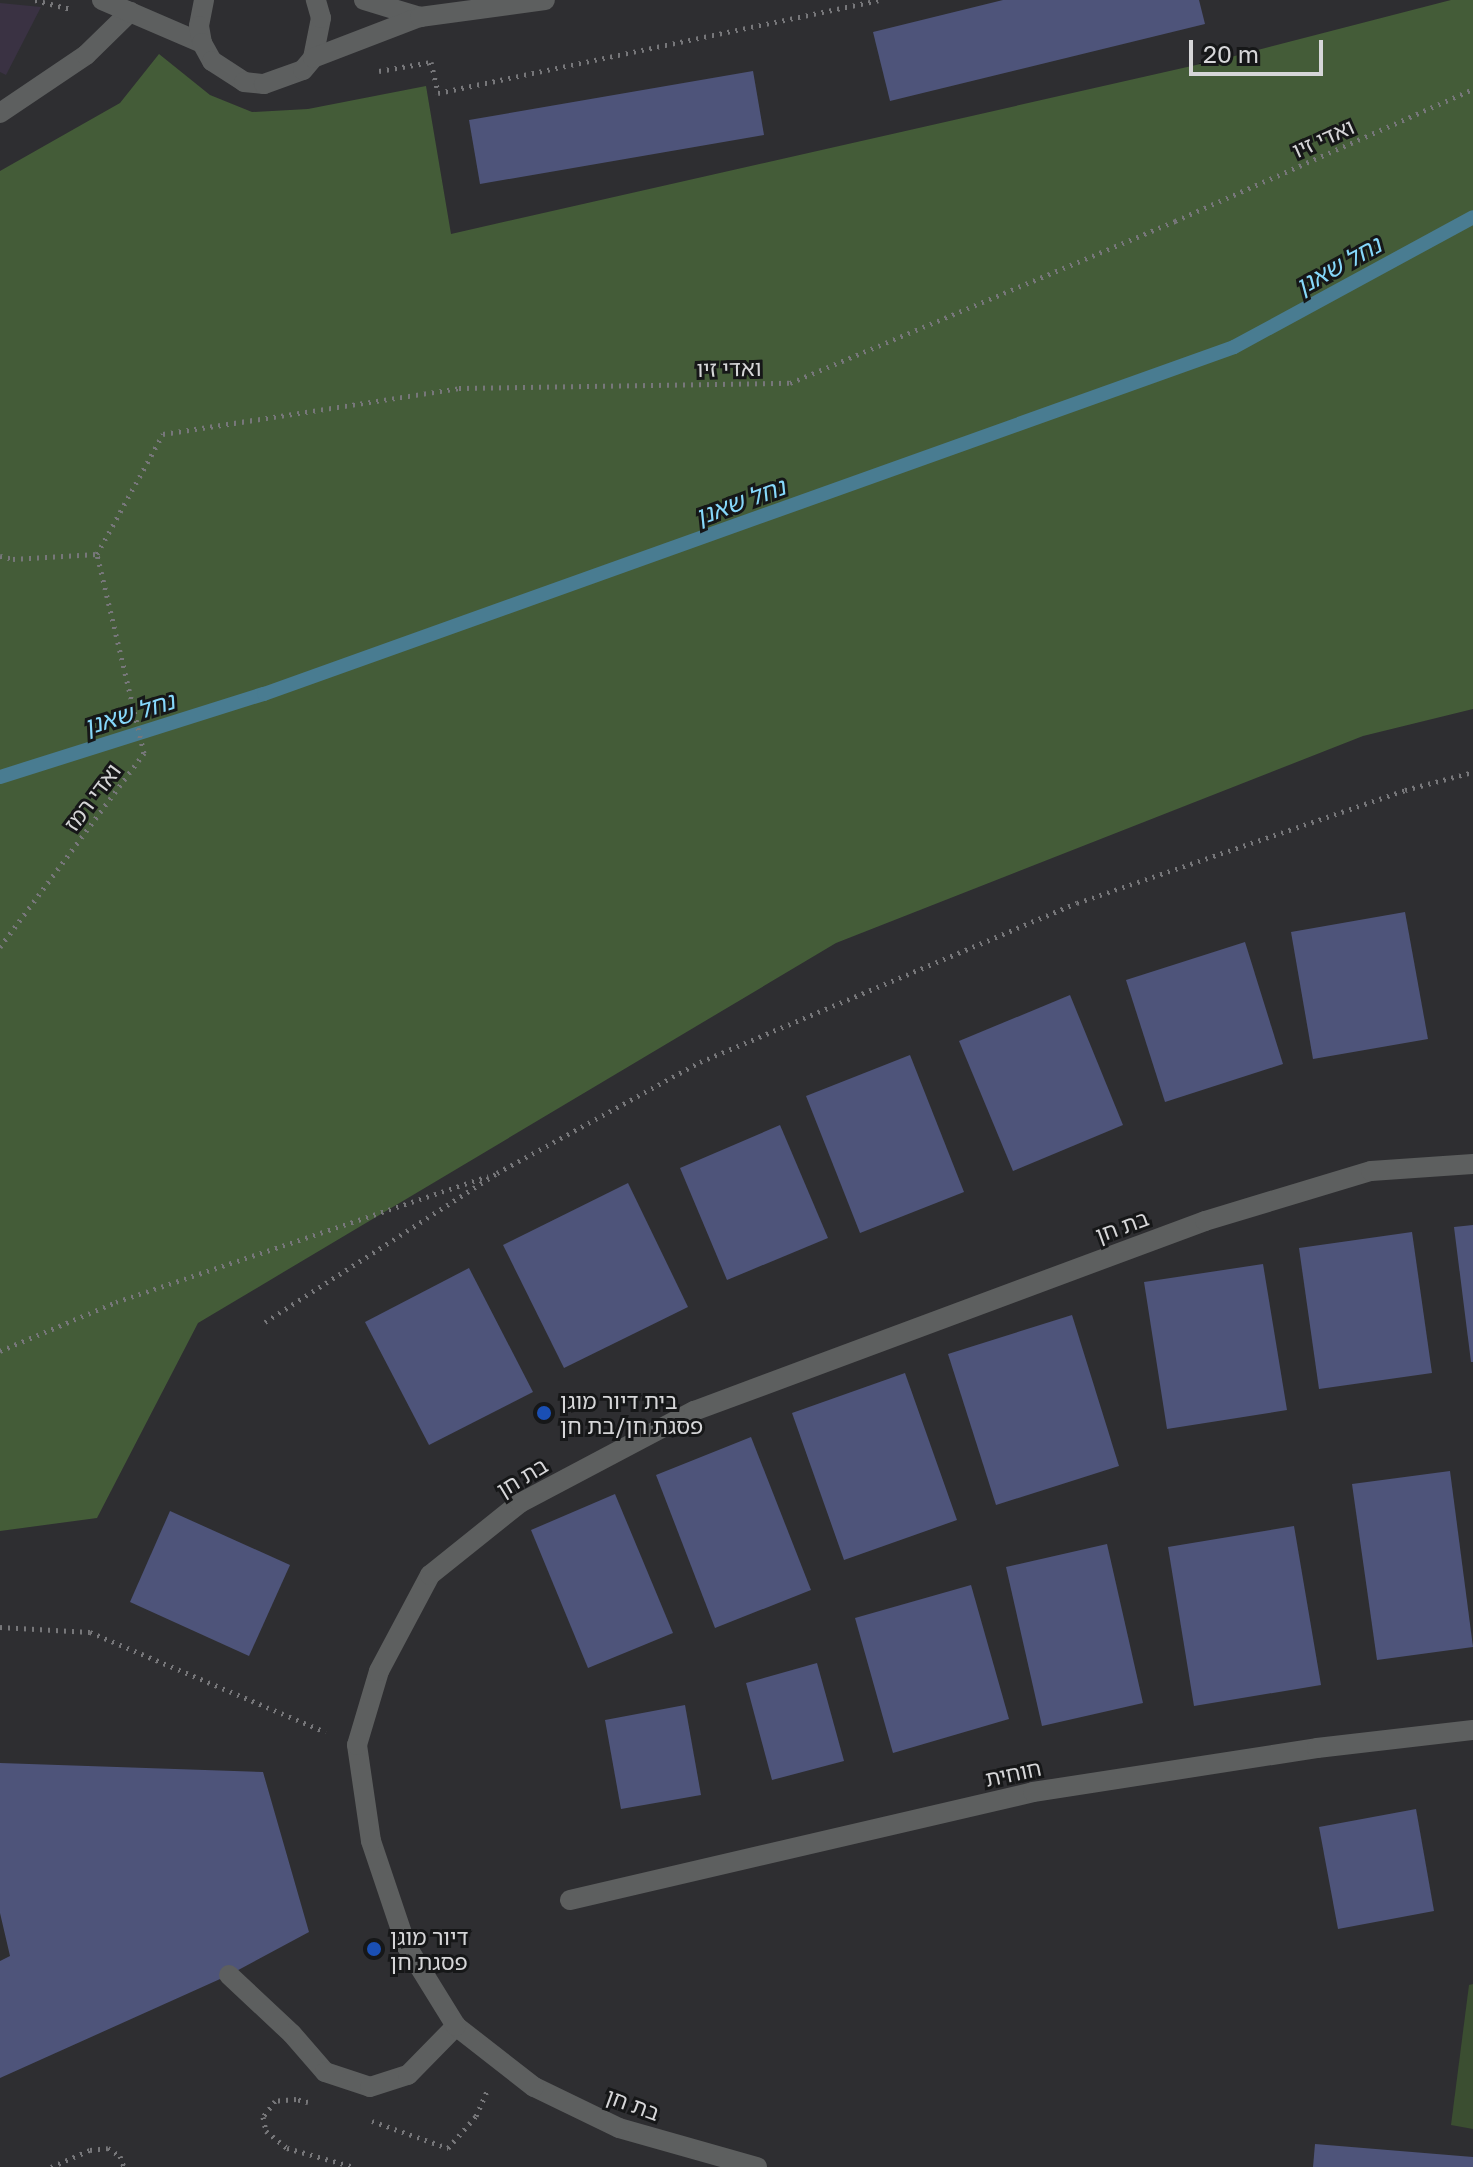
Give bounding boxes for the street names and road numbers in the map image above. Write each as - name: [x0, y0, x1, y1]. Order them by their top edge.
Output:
- street label: ואדי זיו: [1288, 113, 1358, 163]
- street label: ואדי זיו: [696, 354, 762, 382]
- street label: ואדי רמז: [58, 758, 126, 836]
- street label: בת חן: [1092, 1204, 1152, 1248]
- street label: בת חן: [492, 1452, 552, 1502]
- street label: חוחית: [982, 1754, 1044, 1792]
- street label: בת חן: [603, 2082, 663, 2126]

